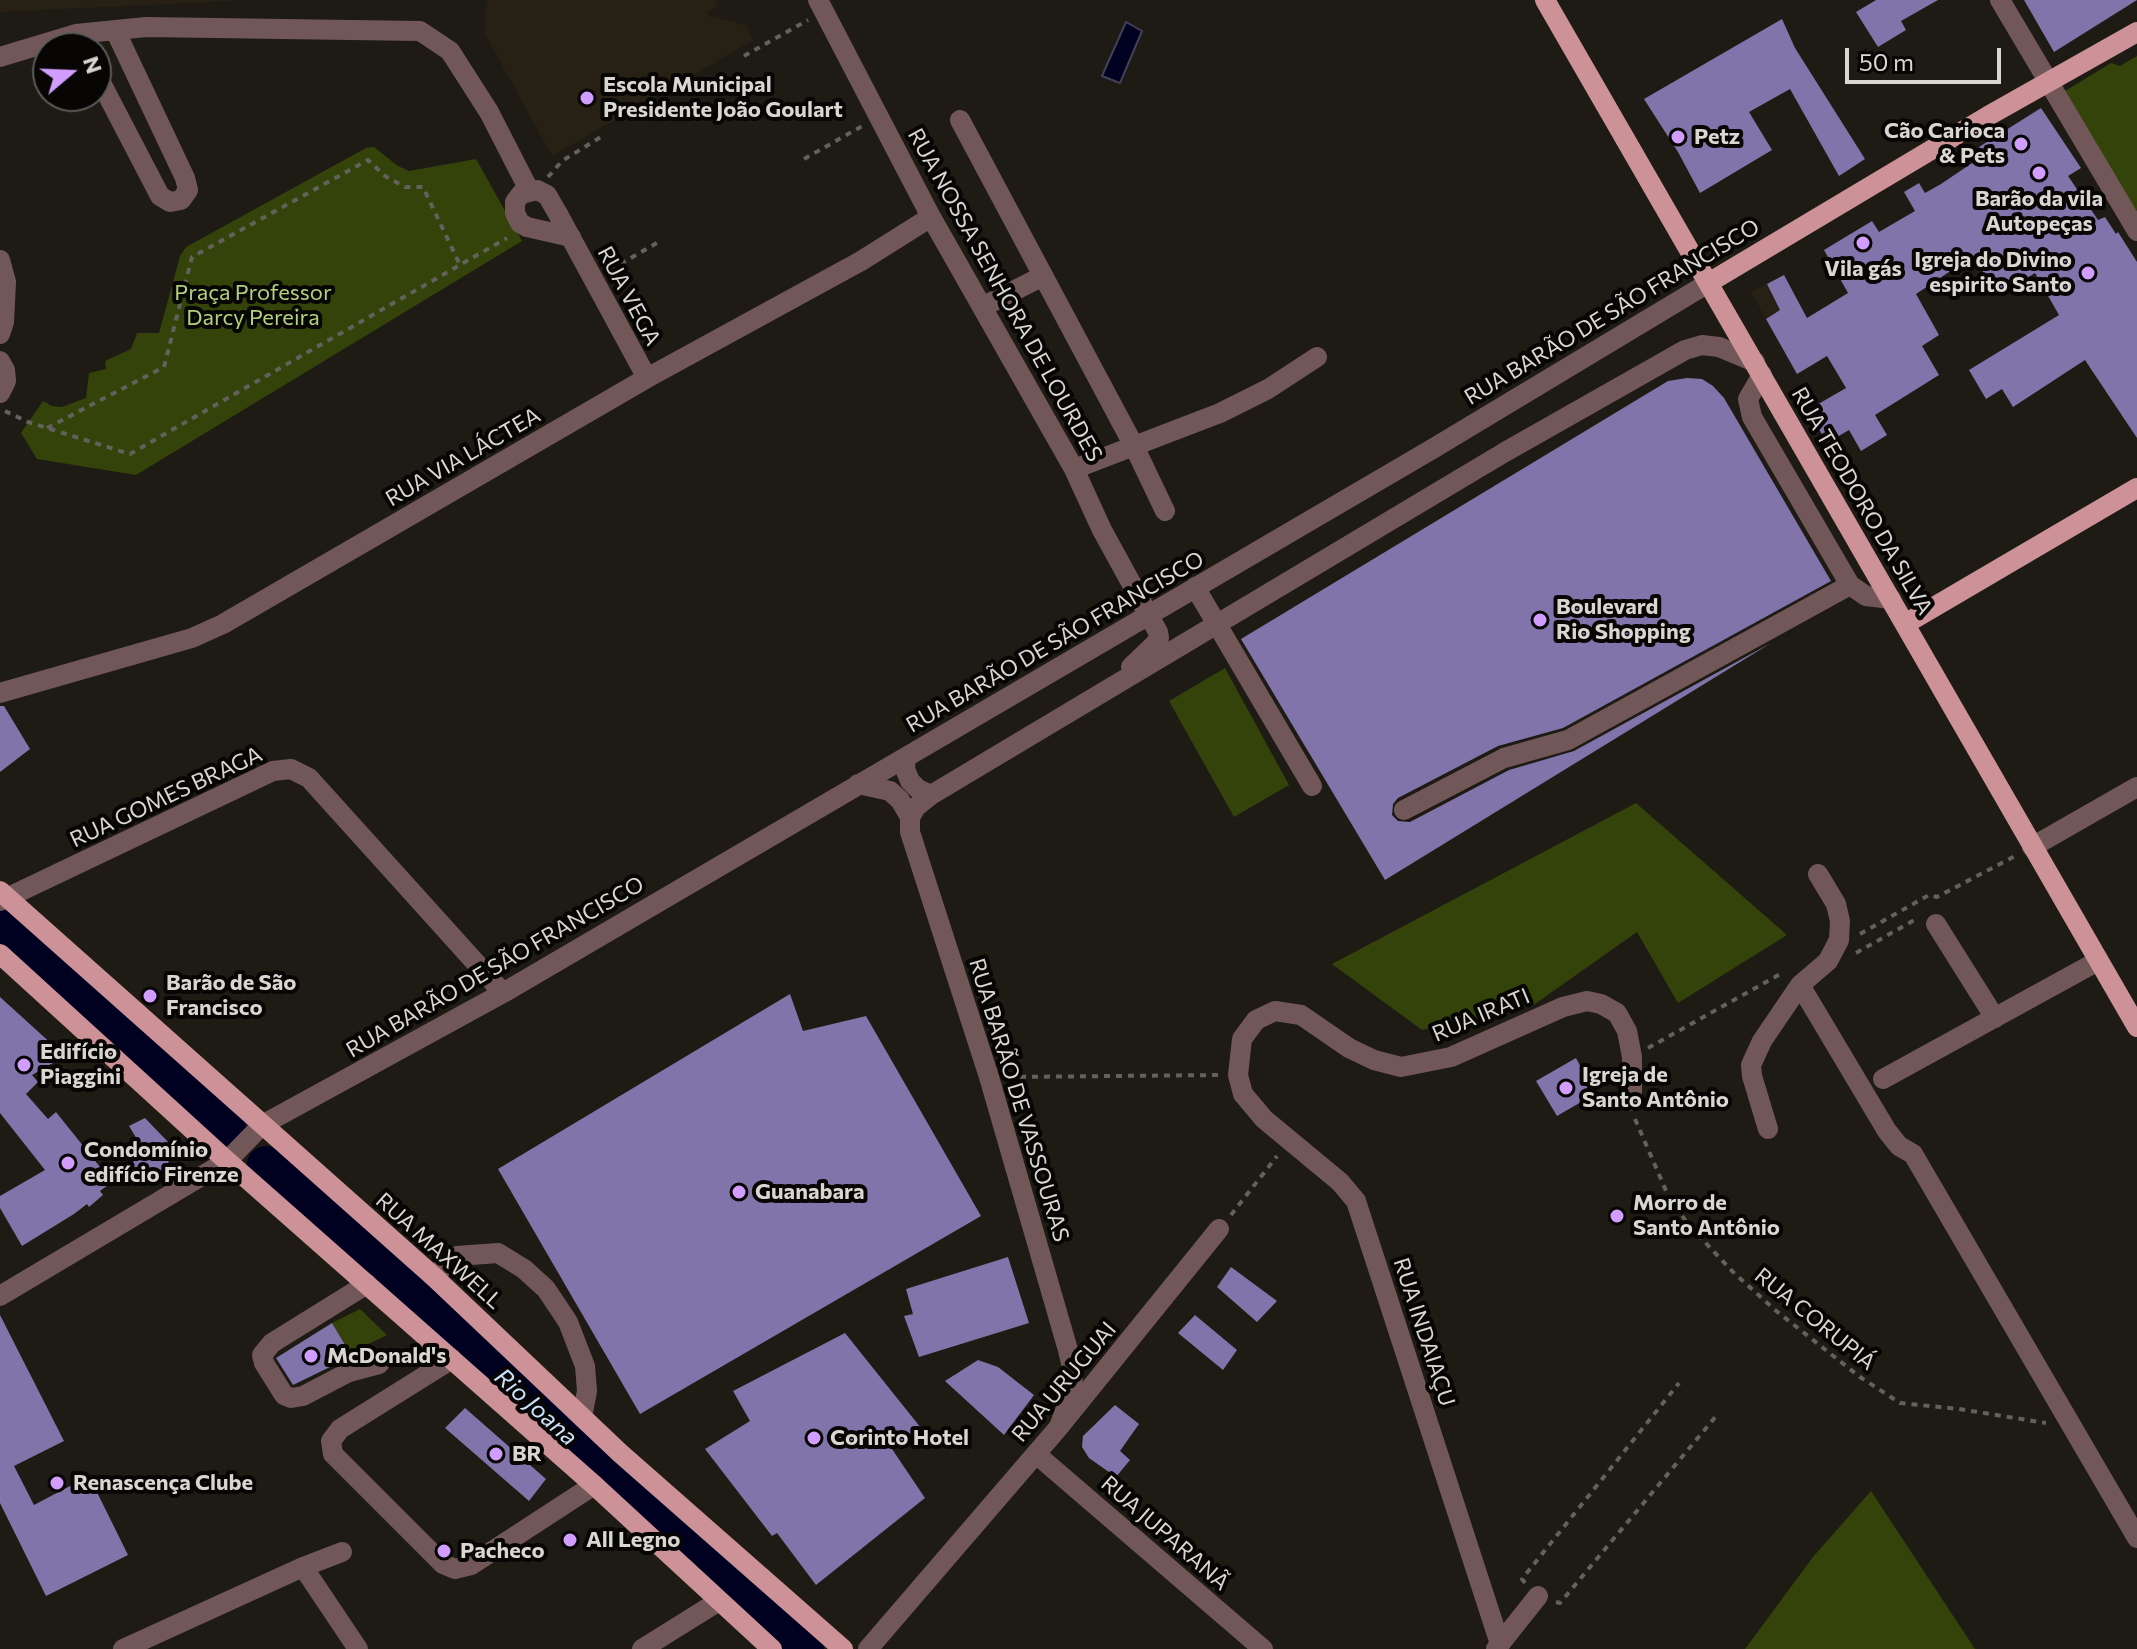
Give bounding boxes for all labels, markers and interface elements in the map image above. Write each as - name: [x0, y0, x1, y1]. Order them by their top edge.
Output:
- north arrow: [32, 32, 112, 112]
- scale bar: [1849, 32, 2005, 82]
- text: 50 m: [1859, 47, 1914, 76]
- text: N: [78, 52, 109, 77]
- place label: Escola Municipal Presidente João Goulart: [603, 72, 843, 124]
- marker: Escola Municipal Presidente João Goulart: [578, 89, 596, 107]
- place label: Cão Carioca & Pets: [1884, 118, 2005, 170]
- street label: RUA NOSSA SENHORA DE LOURDES: [902, 124, 1108, 466]
- place label: Petz: [1694, 124, 1740, 150]
- marker: Petz: [1669, 128, 1687, 146]
- marker: Cão Carioca & Pets: [2012, 135, 2030, 153]
- marker: Barão da vila Autopeças: [2030, 164, 2048, 182]
- place label: Barão da vila Autopeças: [1975, 186, 2103, 238]
- street label: RUA BARÃO DE SÃO FRANCISCO: [1460, 213, 1764, 411]
- marker: Vila gás: [1854, 234, 1872, 252]
- street label: RUA VEGA: [592, 242, 666, 350]
- place label: Igreja do Divino espirito Santo: [1914, 247, 2072, 298]
- place label: Vila gás: [1824, 256, 1902, 282]
- marker: Igreja do Divino espirito Santo: [2079, 264, 2097, 282]
- park label: Praça Professor Darcy Pereira: [174, 280, 332, 332]
- street label: RUA TEODORO DA SILVA: [1786, 382, 1938, 620]
- street label: RUA VIA LÁCTEA: [381, 402, 545, 512]
- street label: RUA BARÃO DE SÃO FRANCISCO: [902, 546, 1208, 738]
- place label: Boulevard Rio Shopping: [1556, 594, 1691, 646]
- marker: Boulevard Rio Shopping: [1531, 611, 1549, 629]
- street label: RUA GOMES BRAGA: [66, 741, 266, 853]
- street label: RUA BARÃO DE SÃO FRANCISCO: [342, 871, 648, 1063]
- street label: RUA BARÃO DE VASSOURAS: [963, 955, 1075, 1245]
- place label: Barão de São Francisco: [166, 970, 296, 1022]
- street label: RUA IRATI: [1428, 983, 1534, 1047]
- marker: Barão de São Francisco: [141, 987, 159, 1005]
- place label: Edifício Piaggini: [40, 1039, 121, 1090]
- marker: Edifício Piaggini: [15, 1056, 33, 1074]
- place label: Igreja de Santo Antônio: [1582, 1062, 1729, 1114]
- marker: Igreja de Santo Antônio: [1557, 1079, 1575, 1097]
- place label: Condomínio edifício Firenze: [84, 1137, 239, 1188]
- marker: Condomínio edifício Firenze: [59, 1154, 77, 1172]
- place label: Guanabara: [755, 1179, 865, 1205]
- marker: Guanabara: [730, 1183, 748, 1201]
- street label: RUA MAXWELL: [370, 1187, 508, 1315]
- place label: Morro de Santo Antônio: [1633, 1190, 1780, 1242]
- marker: Morro de Santo Antônio: [1608, 1207, 1626, 1225]
- street label: RUA INDAIAÇU: [1388, 1255, 1460, 1409]
- street label: RUA CORUPIÁ: [1749, 1262, 1881, 1376]
- street label: RUA URUGUAI: [1006, 1317, 1122, 1447]
- place label: McDonald's: [327, 1343, 446, 1369]
- marker: McDonald's: [302, 1347, 320, 1365]
- water label: Rio Joana: [489, 1362, 583, 1452]
- place label: Corinto Hotel: [830, 1425, 969, 1451]
- marker: Corinto Hotel: [805, 1429, 823, 1447]
- place label: BR: [512, 1441, 542, 1467]
- marker: BR: [487, 1445, 505, 1463]
- place label: Renascença Clube: [73, 1470, 253, 1496]
- street label: RUA JUPARANÃ: [1096, 1470, 1234, 1596]
- marker: Renascença Clube: [48, 1474, 66, 1492]
- place label: All Legno: [586, 1527, 680, 1553]
- marker: All Legno: [561, 1531, 579, 1549]
- place label: Pacheco: [460, 1538, 545, 1564]
- marker: Pacheco: [435, 1542, 453, 1560]

